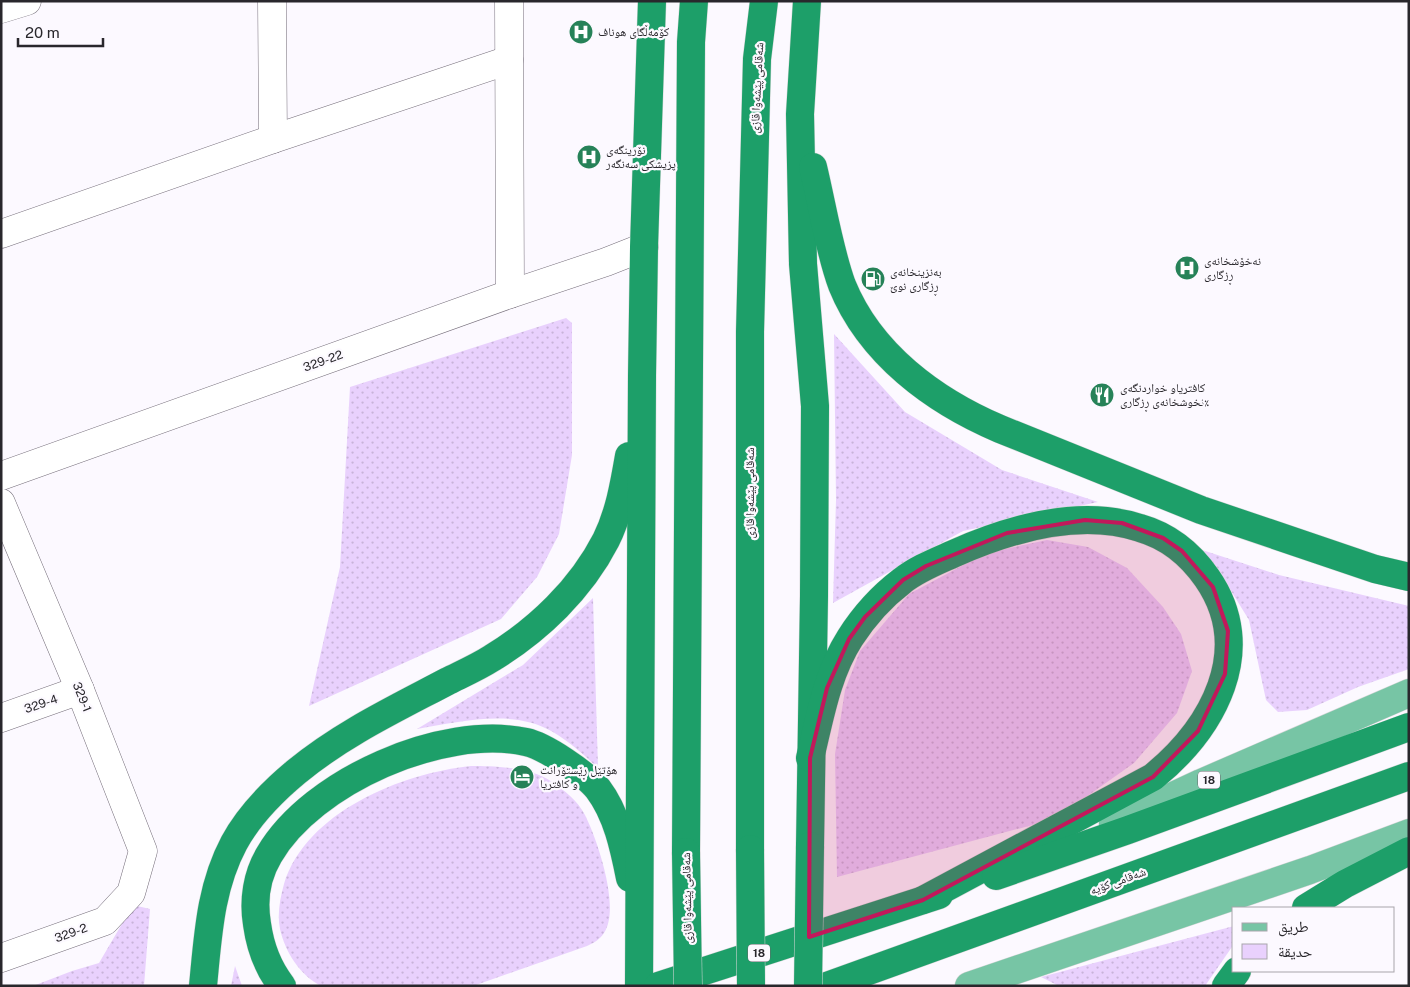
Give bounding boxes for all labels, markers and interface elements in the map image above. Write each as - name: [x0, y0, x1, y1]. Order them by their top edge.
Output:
- scale bar: [18, 15, 102, 47]
- hospital icon: کۆمەڵگای هوناف: [568, 19, 594, 45]
- text: 20 m: [25, 24, 60, 41]
- place label: کۆمەڵگای هوناف: [598, 24, 669, 39]
- street label: شەقامی پێشەوا قازی: [748, 42, 767, 134]
- place label: نۆرینگەی پزیشکی سەنگەر: [605, 143, 676, 171]
- hospital icon: نۆرینگەی پزیشکی سەنگەر: [576, 144, 602, 170]
- place label: نەخۆشخانەی ڕزگاری: [1204, 254, 1261, 285]
- hospital icon: نەخۆشخانەی ڕزگاری: [1174, 255, 1200, 281]
- place label: بەنزینخانەی ڕزگاری نوێ: [890, 265, 942, 296]
- fuel station icon: بەنزینخانەی ڕزگاری نوێ: [860, 266, 886, 292]
- street label: 329-22: [301, 347, 345, 375]
- place label: كافتریاو خواردنگەی نخوشخانەی ڕزگاری٪: [1120, 381, 1209, 412]
- restaurant icon: كافتریاو خواردنگەی نخوشخانەی ڕزگاری٪: [1089, 382, 1115, 408]
- street label: شەقامی پێشەوا قازی: [743, 447, 757, 539]
- street label: 329-1: [70, 680, 94, 714]
- street label: 329-4: [23, 692, 60, 716]
- place label: هۆتێل ڕێستۆرانت و کافتریا: [540, 763, 617, 791]
- hotel icon: هۆتێل ڕێستۆرانت و کافتریا: [509, 764, 535, 790]
- road number: 18: [1198, 772, 1220, 788]
- street label: شەقامی پێشەوا قازی: [679, 852, 695, 944]
- street label: شەقامی کۆیە: [1088, 864, 1148, 898]
- legend: [1232, 907, 1395, 972]
- text: طريق: [1278, 918, 1309, 937]
- street label: 329-2: [53, 921, 89, 945]
- text: حديقة: [1278, 943, 1313, 960]
- road number: 18: [748, 944, 770, 961]

